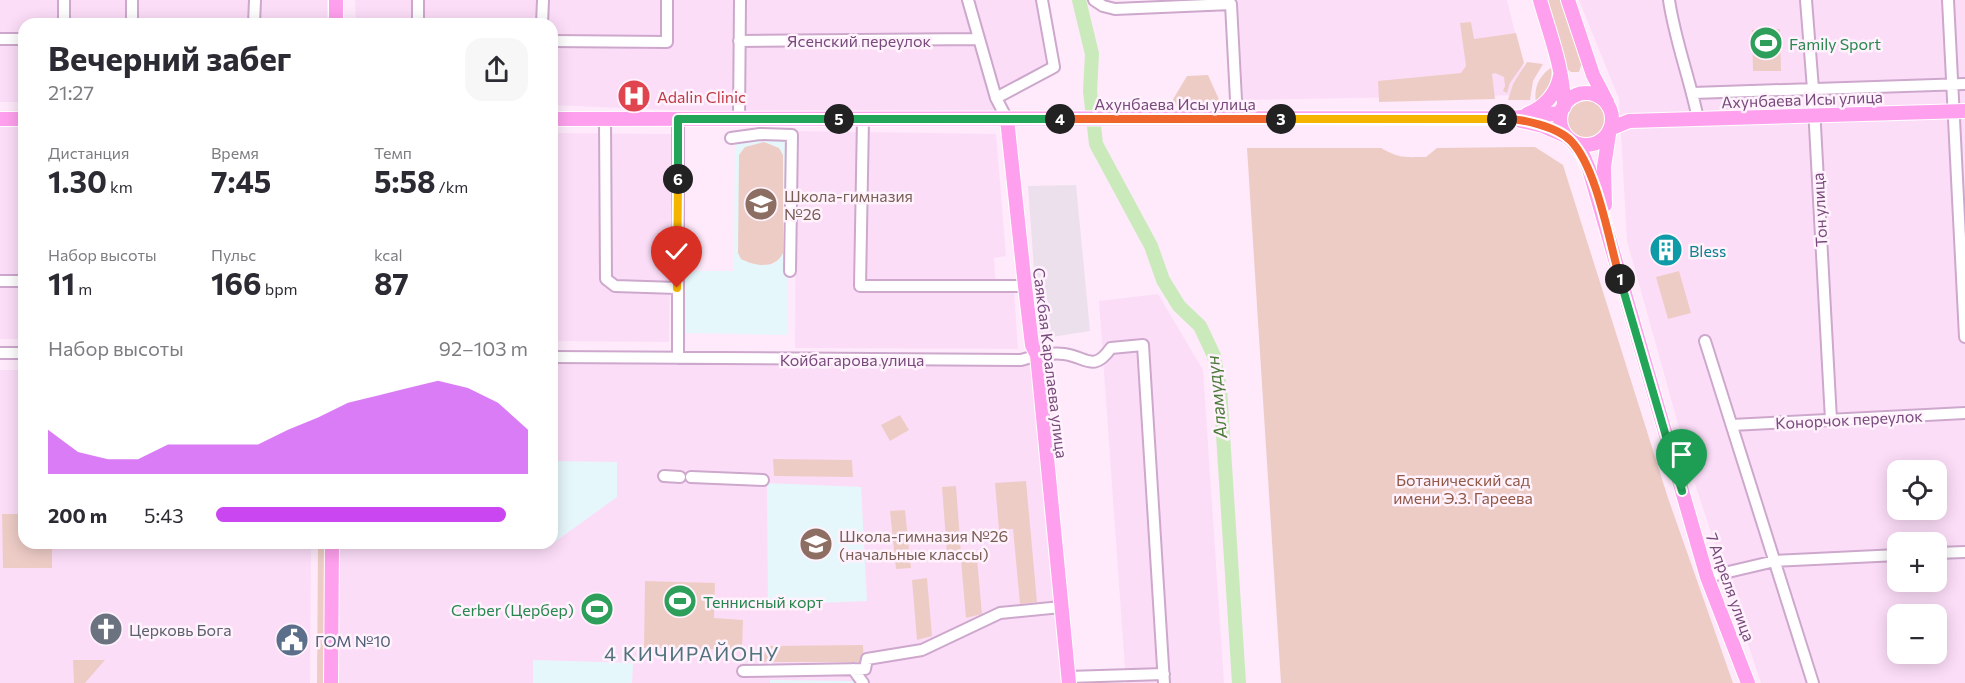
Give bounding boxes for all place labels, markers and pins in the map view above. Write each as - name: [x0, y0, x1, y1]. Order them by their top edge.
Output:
- sports icon: Family Sport: [1748, 25, 1784, 61]
- place label: Family Sport: [1789, 34, 1882, 53]
- hospital icon: Adalin Clinic: [616, 78, 652, 114]
- place label: Adalin Clinic: [657, 87, 746, 106]
- pin: 5: [824, 104, 854, 134]
- pin: 4: [1045, 104, 1075, 134]
- pin: 3: [1266, 104, 1296, 134]
- pin: 2: [1487, 104, 1517, 134]
- pin: 6: [663, 164, 693, 194]
- school or university icon: Школа-гимназия №26: [743, 186, 779, 222]
- place label: Школа-гимназия №26: [784, 186, 913, 223]
- pin: [651, 226, 702, 288]
- building icon: Bless: [1648, 232, 1684, 268]
- place label: Bless: [1689, 241, 1726, 260]
- pin: 1: [1605, 264, 1635, 294]
- pin: [1656, 429, 1707, 491]
- school or university icon: Школа-гимназия №26 (начальные классы): [798, 526, 834, 562]
- place label: Школа-гимназия №26 (начальные классы): [839, 526, 1008, 563]
- sports icon: Теннисный корт: [662, 583, 698, 619]
- sports icon: Cerber (Цербер): [579, 591, 615, 627]
- place label: Теннисный корт: [703, 592, 824, 611]
- place label: Cerber (Цербер): [451, 600, 574, 619]
- church icon: Церковь Бога: [88, 611, 124, 647]
- place label: Церковь Бога: [129, 620, 231, 639]
- public building icon: ГОМ №10: [274, 622, 310, 658]
- place label: ГОМ №10: [315, 631, 391, 650]

